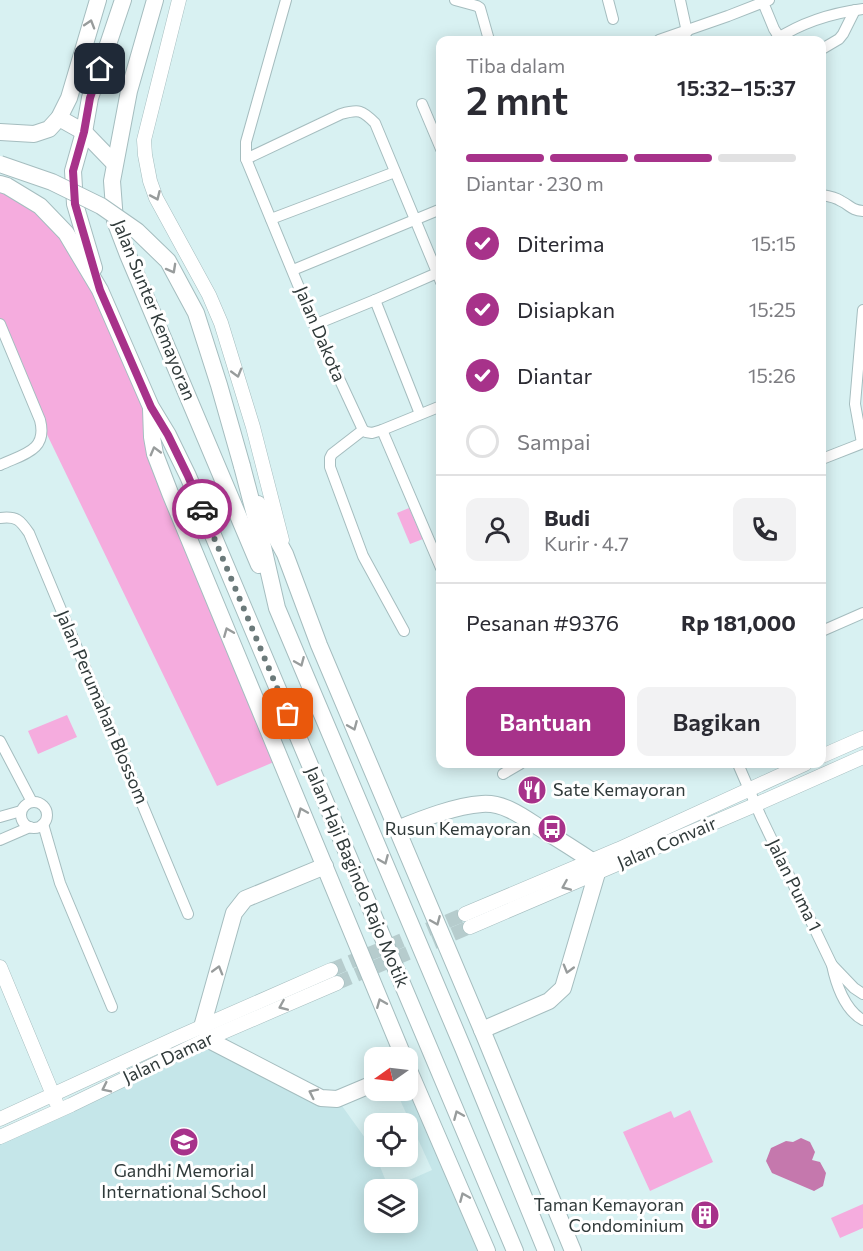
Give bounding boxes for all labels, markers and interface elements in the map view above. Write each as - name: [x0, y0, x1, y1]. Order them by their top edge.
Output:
- one-way arrow: [83, 20, 95, 30]
- pin: [74, 43, 125, 94]
- icon: home: [83, 52, 116, 85]
- text: Tiba dalam: [466, 53, 565, 77]
- text: 15:32–15:37: [677, 74, 796, 101]
- text: 2 mnt: [466, 75, 568, 123]
- text: Diantar · 230 m: [466, 171, 604, 195]
- one-way arrow: [149, 190, 161, 201]
- street label: Jalan Sunter Kemayoran: [109, 216, 201, 403]
- icon: check: [466, 227, 499, 260]
- text: Diterima: [517, 230, 604, 257]
- text: 15:15: [751, 231, 796, 255]
- one-way arrow: [165, 263, 176, 273]
- street label: Jalan Dakota: [291, 282, 351, 385]
- icon: check: [466, 293, 499, 326]
- text: Disiapkan: [517, 296, 615, 323]
- text: 15:25: [749, 297, 796, 321]
- icon: check: [466, 359, 499, 392]
- text: Diantar: [517, 362, 592, 389]
- text: 15:26: [748, 363, 796, 387]
- one-way arrow: [229, 368, 242, 378]
- text: Sampai: [517, 428, 591, 455]
- one-way arrow: [150, 446, 163, 456]
- courier: [172, 479, 232, 539]
- icon: car: [186, 493, 219, 526]
- button: person: [466, 498, 529, 561]
- button: phone: [733, 498, 796, 561]
- text: Budi: [544, 504, 590, 531]
- text: Kurir · 4.7: [544, 531, 629, 555]
- street label: Jalan Perumahan Blossom: [52, 606, 154, 807]
- text: Pesanan #9376: [466, 609, 619, 636]
- text: Rp 181,000: [681, 609, 796, 636]
- one-way arrow: [223, 627, 235, 638]
- one-way arrow: [293, 655, 305, 666]
- button: Bantuan: [466, 687, 625, 756]
- button: Bagikan: [637, 687, 796, 756]
- pin: [262, 688, 313, 739]
- icon: bag: [271, 697, 304, 730]
- one-way arrow: [346, 719, 358, 730]
- street label: Jalan Haji Bagindo Rajo Motik: [301, 763, 415, 991]
- restaurant icon: Sate Kemayoran: [516, 774, 548, 806]
- place label: Sate Kemayoran: [553, 778, 686, 800]
- one-way arrow: [298, 807, 310, 818]
- street label: Jalan Convair: [614, 811, 720, 873]
- bus stop icon: Rusun Kemayoran: [536, 813, 568, 845]
- place label: Rusun Kemayoran: [385, 817, 531, 839]
- street label: Jalan Puma 1: [763, 835, 827, 934]
- one-way arrow: [377, 854, 389, 865]
- one-way arrow: [562, 879, 573, 891]
- one-way arrow: [429, 915, 441, 926]
- one-way arrow: [563, 963, 575, 974]
- one-way arrow: [211, 965, 223, 976]
- one-way arrow: [278, 999, 289, 1011]
- one-way arrow: [376, 999, 388, 1010]
- street label: Jalan Damar: [119, 1027, 216, 1088]
- north arrow: [364, 1047, 418, 1101]
- map controls: [364, 1047, 418, 1233]
- one-way arrow: [101, 1080, 112, 1092]
- one-way arrow: [308, 1089, 319, 1101]
- one-way arrow: [453, 1111, 465, 1122]
- button: locate: [364, 1113, 418, 1167]
- school or university icon: Gandhi Memorial International School: [168, 1126, 200, 1158]
- place label: Gandhi Memorial International School: [101, 1159, 267, 1202]
- button: layers: [364, 1179, 418, 1233]
- one-way arrow: [459, 1193, 471, 1204]
- place label: Taman Kemayoran Condominium: [533, 1193, 684, 1236]
- building icon: Taman Kemayoran Condominium: [689, 1199, 721, 1231]

